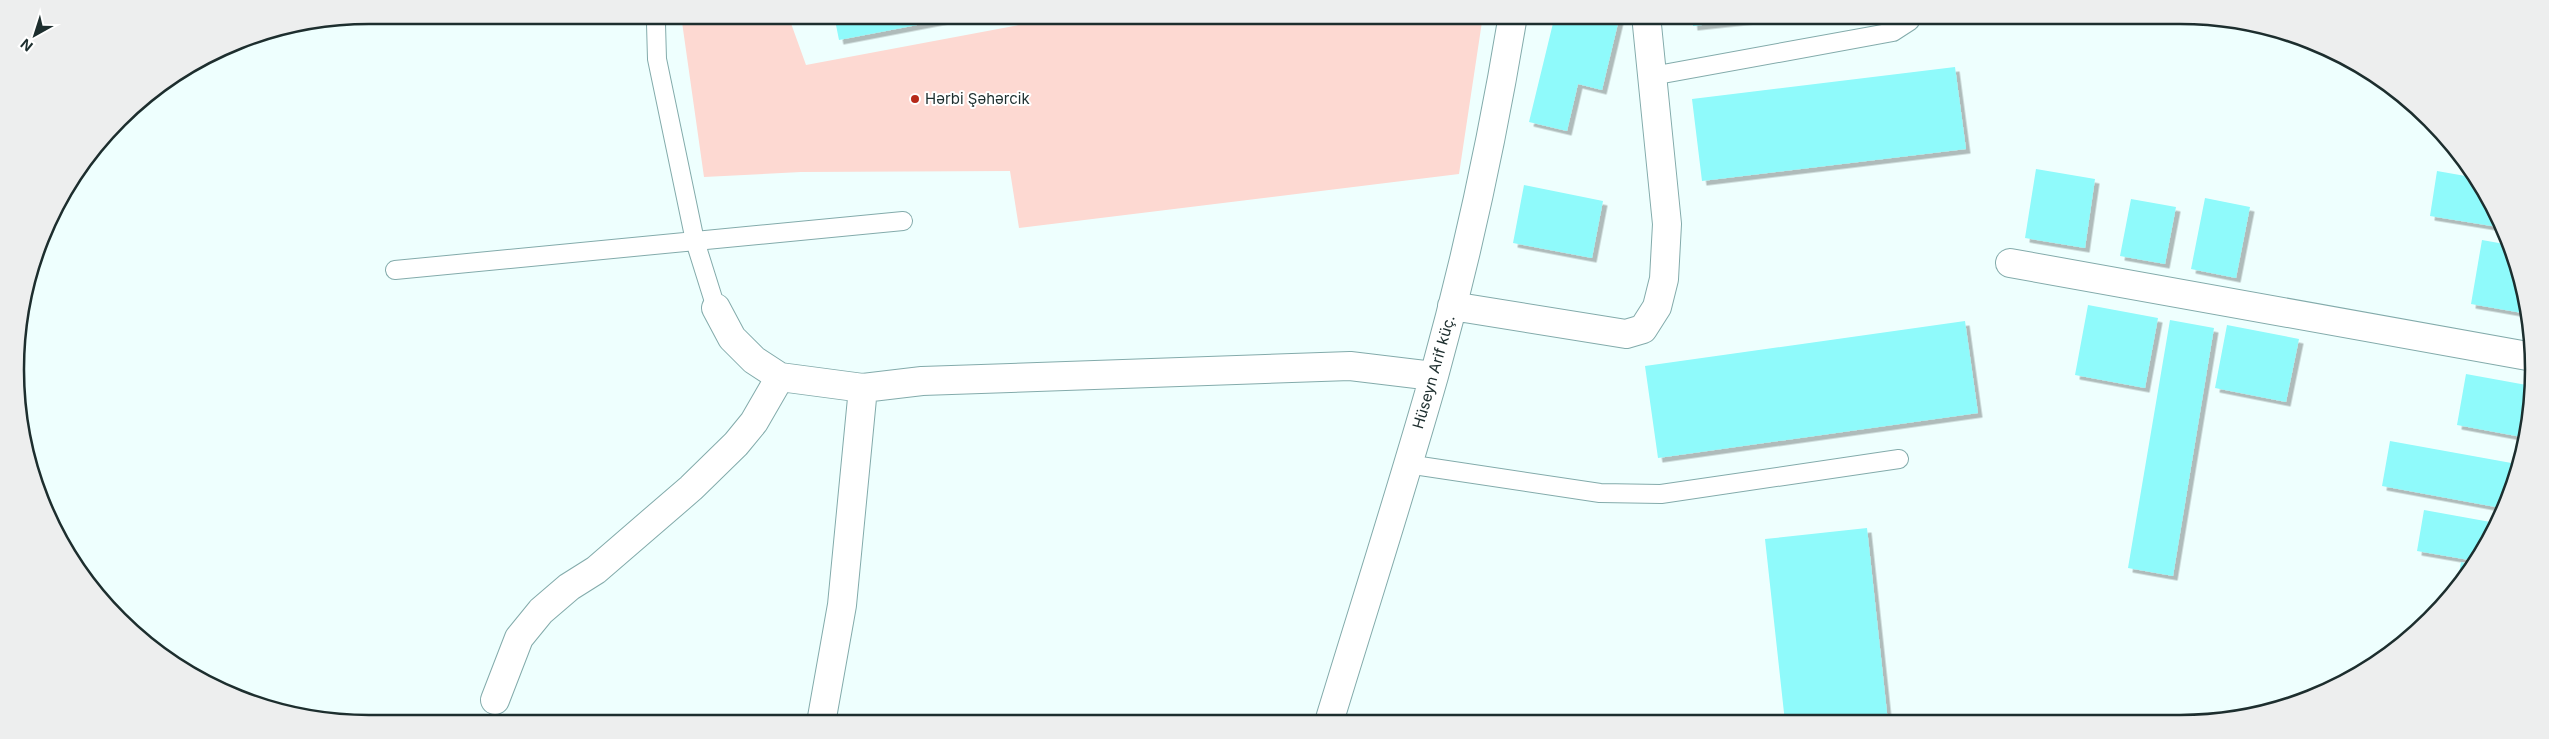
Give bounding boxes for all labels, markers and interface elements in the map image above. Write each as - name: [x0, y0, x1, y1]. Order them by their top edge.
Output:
- north arrow: [10, 10, 60, 60]
- text: N: [17, 36, 36, 55]
- place label: Hərbi Şəhərcik: [925, 89, 1030, 108]
- marker: Hərbi Şəhərcik: [909, 93, 921, 105]
- street label: Hüseyn Arif küç.: [1408, 313, 1459, 431]

